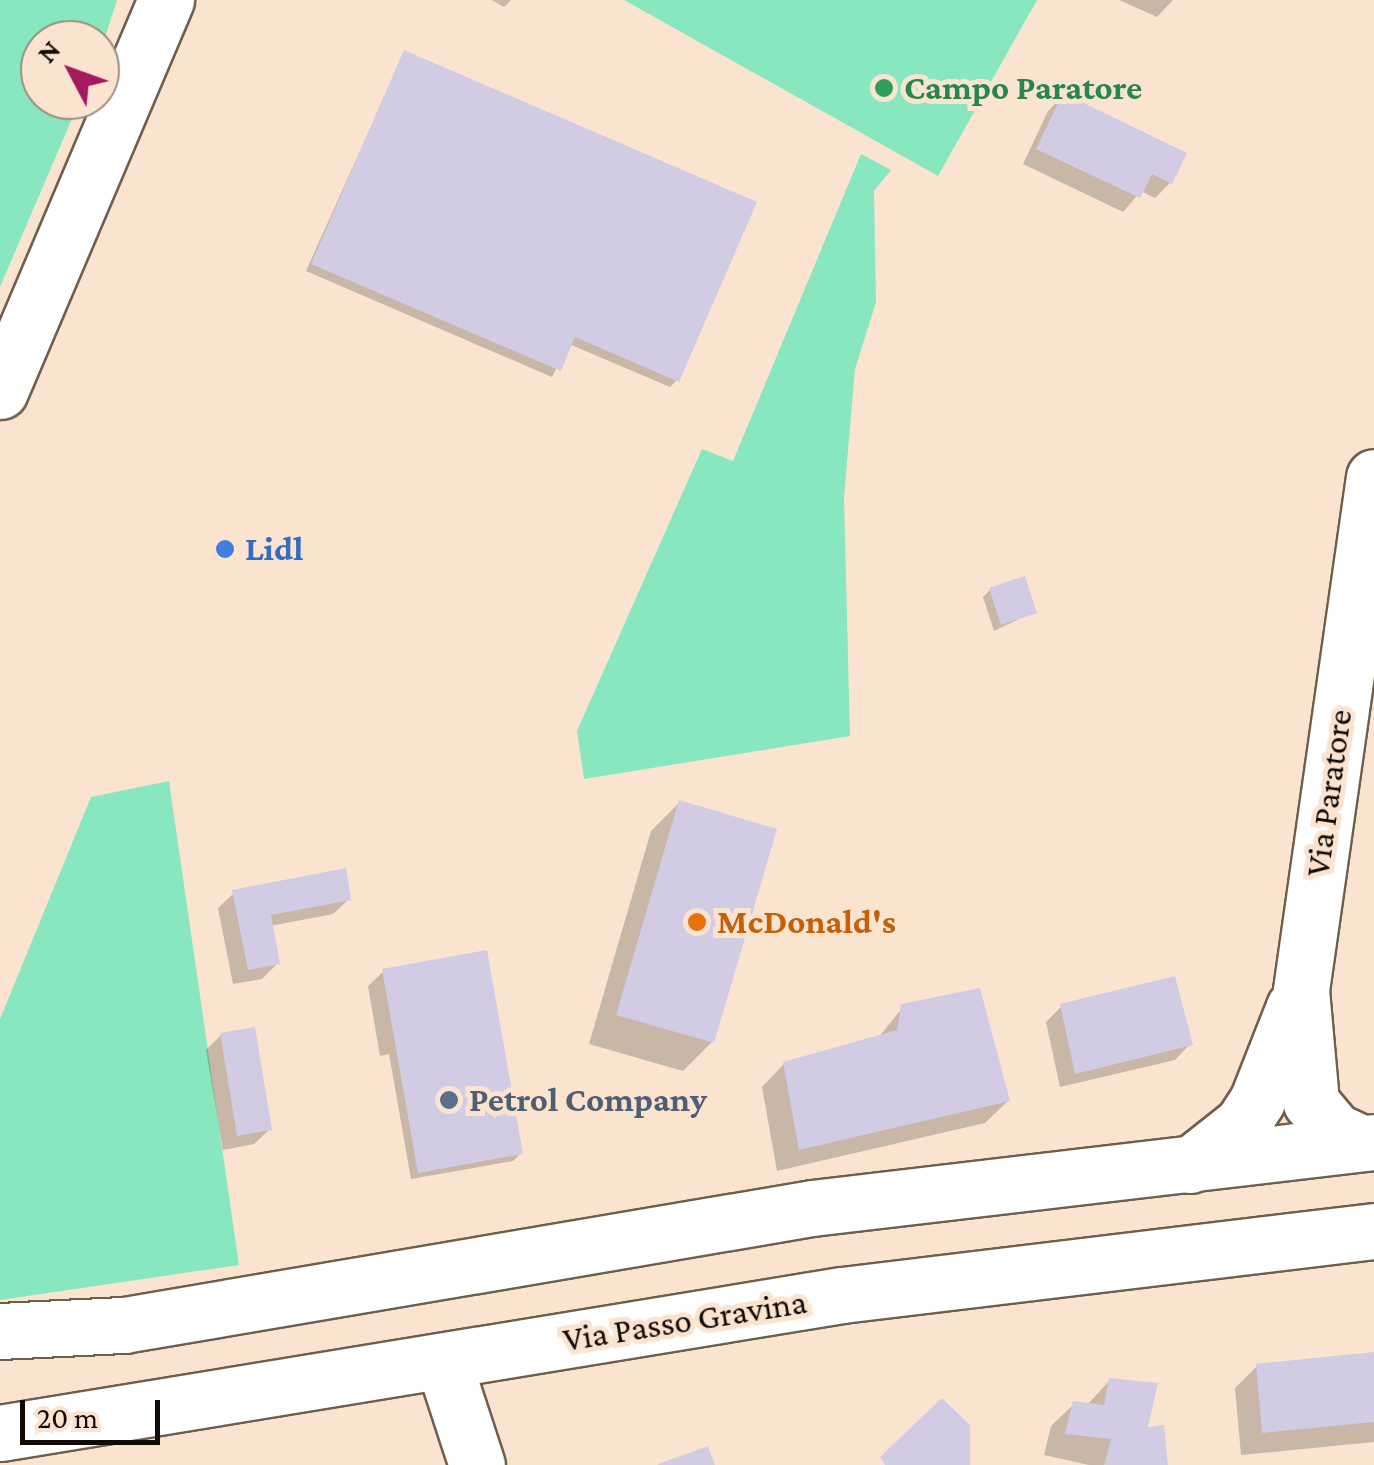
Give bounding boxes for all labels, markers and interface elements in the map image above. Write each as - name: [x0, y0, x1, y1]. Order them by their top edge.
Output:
- north arrow: [20, 20, 120, 120]
- text: N: [31, 34, 66, 69]
- place label: Campo Paratore: [904, 67, 1142, 109]
- marker: Campo Paratore: [873, 77, 895, 99]
- place label: Lidl: [245, 528, 303, 570]
- marker: Lidl: [214, 538, 236, 560]
- street label: Via Paratore: [1296, 707, 1362, 879]
- place label: McDonald's: [717, 901, 896, 943]
- marker: McDonald's: [686, 911, 708, 933]
- place label: Petrol Company: [469, 1079, 707, 1121]
- marker: Petrol Company: [438, 1089, 460, 1111]
- street label: Via Passo Gravina: [560, 1281, 810, 1361]
- scale bar: [25, 1380, 165, 1442]
- text: 20 m: [37, 1401, 98, 1434]

